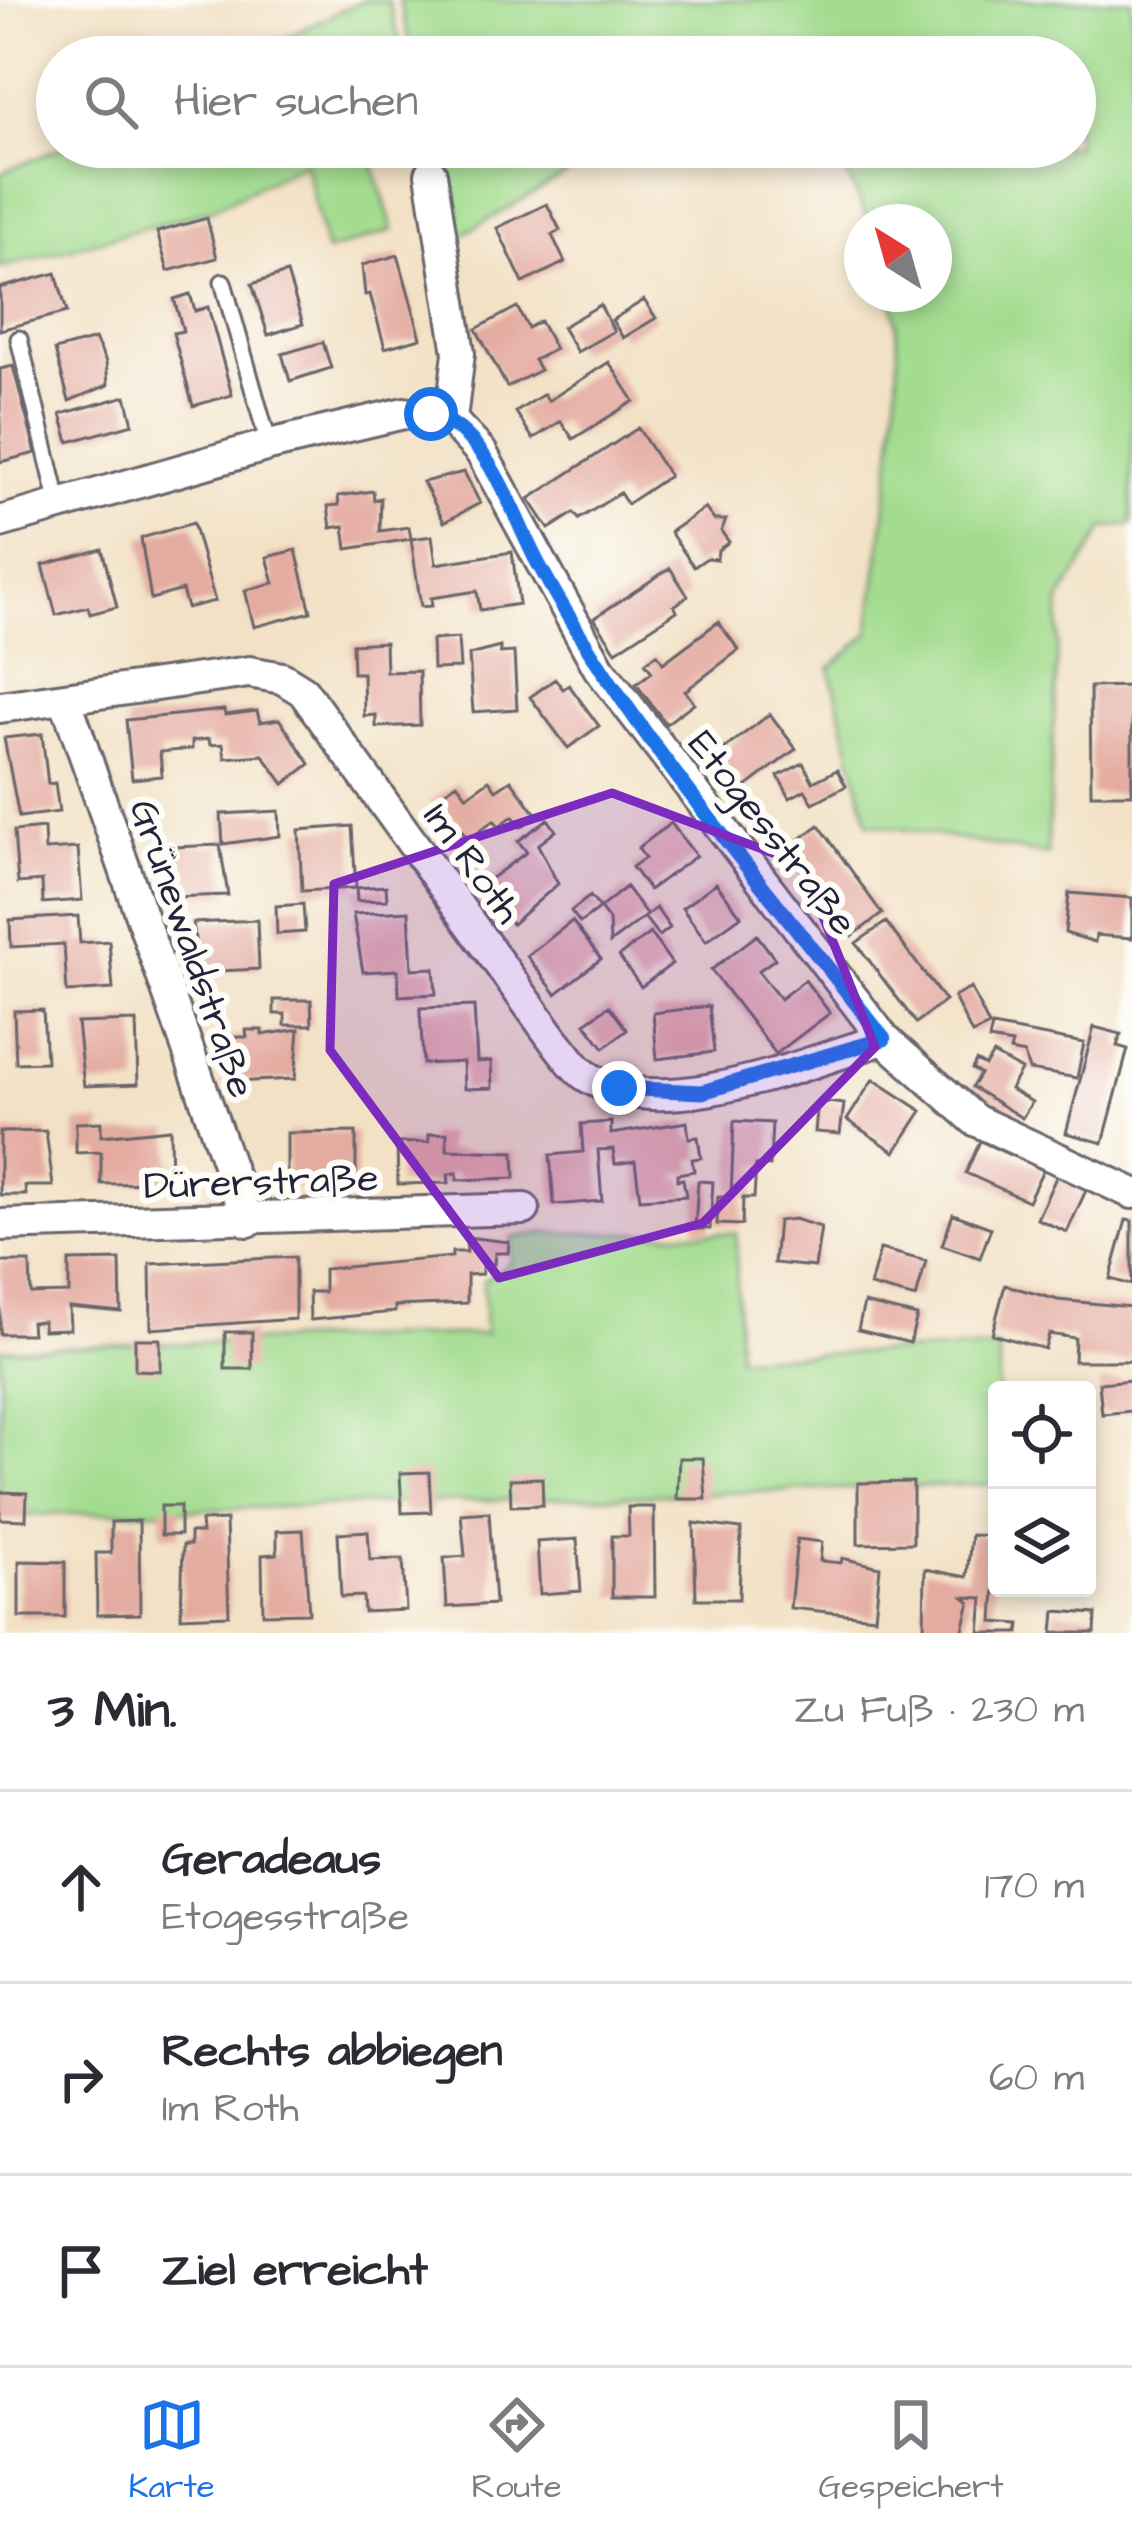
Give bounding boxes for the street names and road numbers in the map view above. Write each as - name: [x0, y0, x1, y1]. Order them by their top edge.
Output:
- street label: Etogesstraße: [674, 720, 869, 948]
- street label: Grünewaldstraße: [115, 793, 267, 1105]
- street label: Im Roth: [410, 793, 534, 935]
- street label: Dürerstraße: [143, 1152, 379, 1214]

